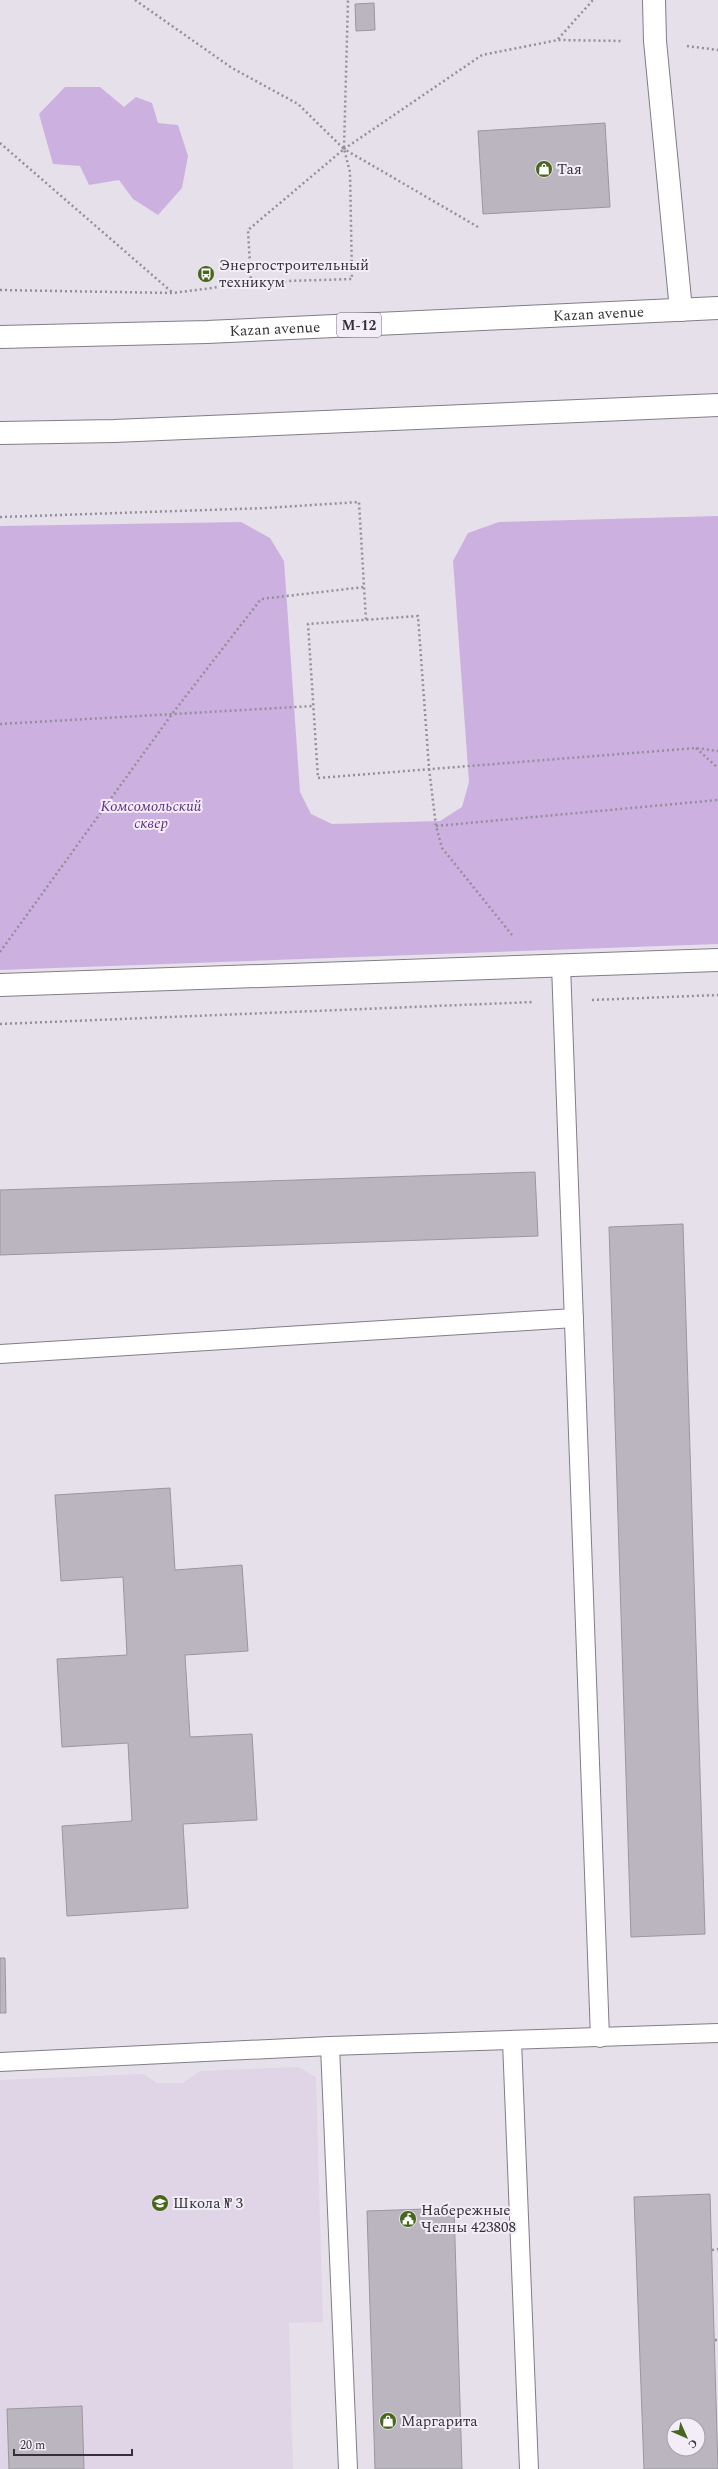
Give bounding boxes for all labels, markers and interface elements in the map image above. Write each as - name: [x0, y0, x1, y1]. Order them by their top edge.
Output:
- place label: Тая: [557, 158, 582, 181]
- shop icon: Тая: [534, 159, 554, 179]
- place label: Энергостроительный техникум: [219, 254, 369, 294]
- bus stop icon: Энергостроительный техникум: [196, 264, 216, 284]
- street label: Kazan avenue: [553, 300, 645, 328]
- road number: М-12: [337, 313, 381, 337]
- street label: Kazan avenue: [229, 316, 321, 343]
- park label: Комсомольский сквер: [101, 795, 202, 835]
- place label: Школа № 3: [173, 2192, 243, 2215]
- school or university icon: Школа № 3: [150, 2193, 170, 2213]
- place label: Набережные Челны 423808: [421, 2199, 516, 2239]
- public building icon: Набережные Челны 423808: [398, 2209, 418, 2229]
- place label: Маргарита: [401, 2410, 478, 2433]
- shop icon: Маргарита: [378, 2411, 398, 2431]
- north arrow: [666, 2417, 706, 2457]
- scale bar: [14, 2431, 132, 2457]
- text: С: [684, 2435, 701, 2453]
- text: 20 m: [20, 2436, 45, 2455]

